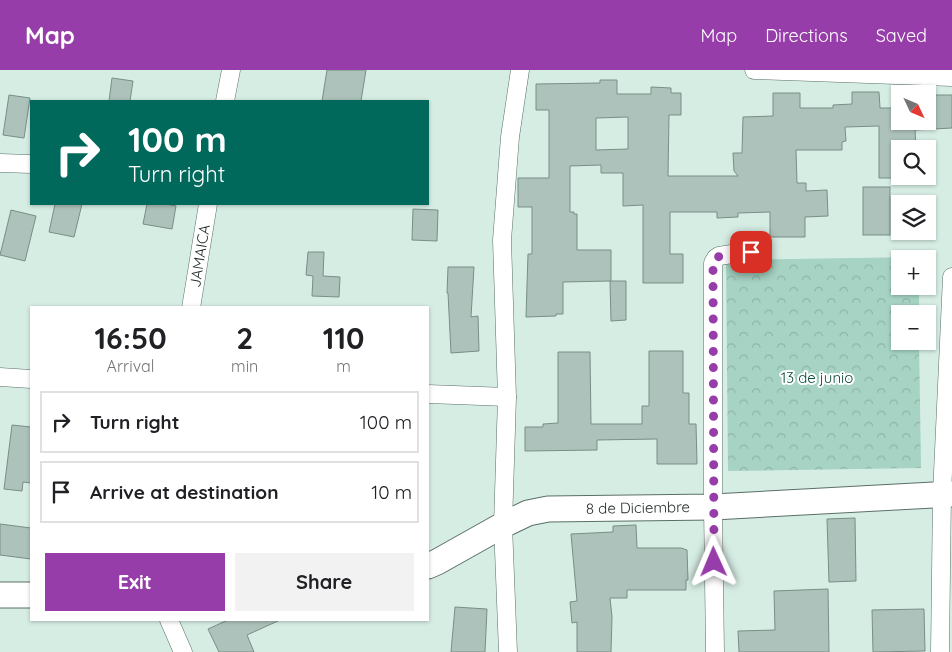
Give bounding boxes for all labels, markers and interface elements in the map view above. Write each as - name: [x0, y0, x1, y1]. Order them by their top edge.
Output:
- text: Map: [25, 20, 75, 50]
- text: Map: [700, 24, 737, 47]
- text: Directions: [765, 24, 848, 47]
- text: Saved: [876, 24, 927, 47]
- north arrow: [891, 85, 936, 130]
- map controls: [891, 85, 936, 350]
- text: 100 m: [128, 117, 227, 161]
- icon: right: [45, 120, 110, 185]
- button: search: [891, 140, 936, 185]
- text: Turn right: [128, 160, 225, 188]
- button: layers: [891, 195, 936, 240]
- street label: JAMAICA: [185, 223, 214, 289]
- pin: [730, 231, 772, 273]
- icon: arrive: [737, 238, 765, 266]
- button: +: [891, 250, 936, 295]
- button: −: [891, 305, 936, 350]
- text: 16:50: [94, 319, 167, 357]
- text: 2: [236, 319, 253, 357]
- text: 110: [323, 319, 365, 357]
- text: Arrival: [107, 356, 154, 376]
- text: min: [231, 356, 258, 376]
- text: m: [336, 356, 351, 376]
- park label: 13 de junio: [781, 368, 853, 387]
- icon: right: [47, 408, 75, 436]
- text: Turn right: [90, 410, 179, 434]
- text: 100 m: [360, 410, 412, 434]
- icon: arrive: [47, 478, 75, 506]
- text: Arrive at destination: [90, 480, 279, 504]
- text: 10 m: [371, 480, 412, 504]
- street label: 8 de Diciembre: [586, 497, 690, 518]
- position arrow: [687, 535, 739, 587]
- button: Exit: [45, 553, 225, 611]
- button: Share: [235, 553, 414, 611]

